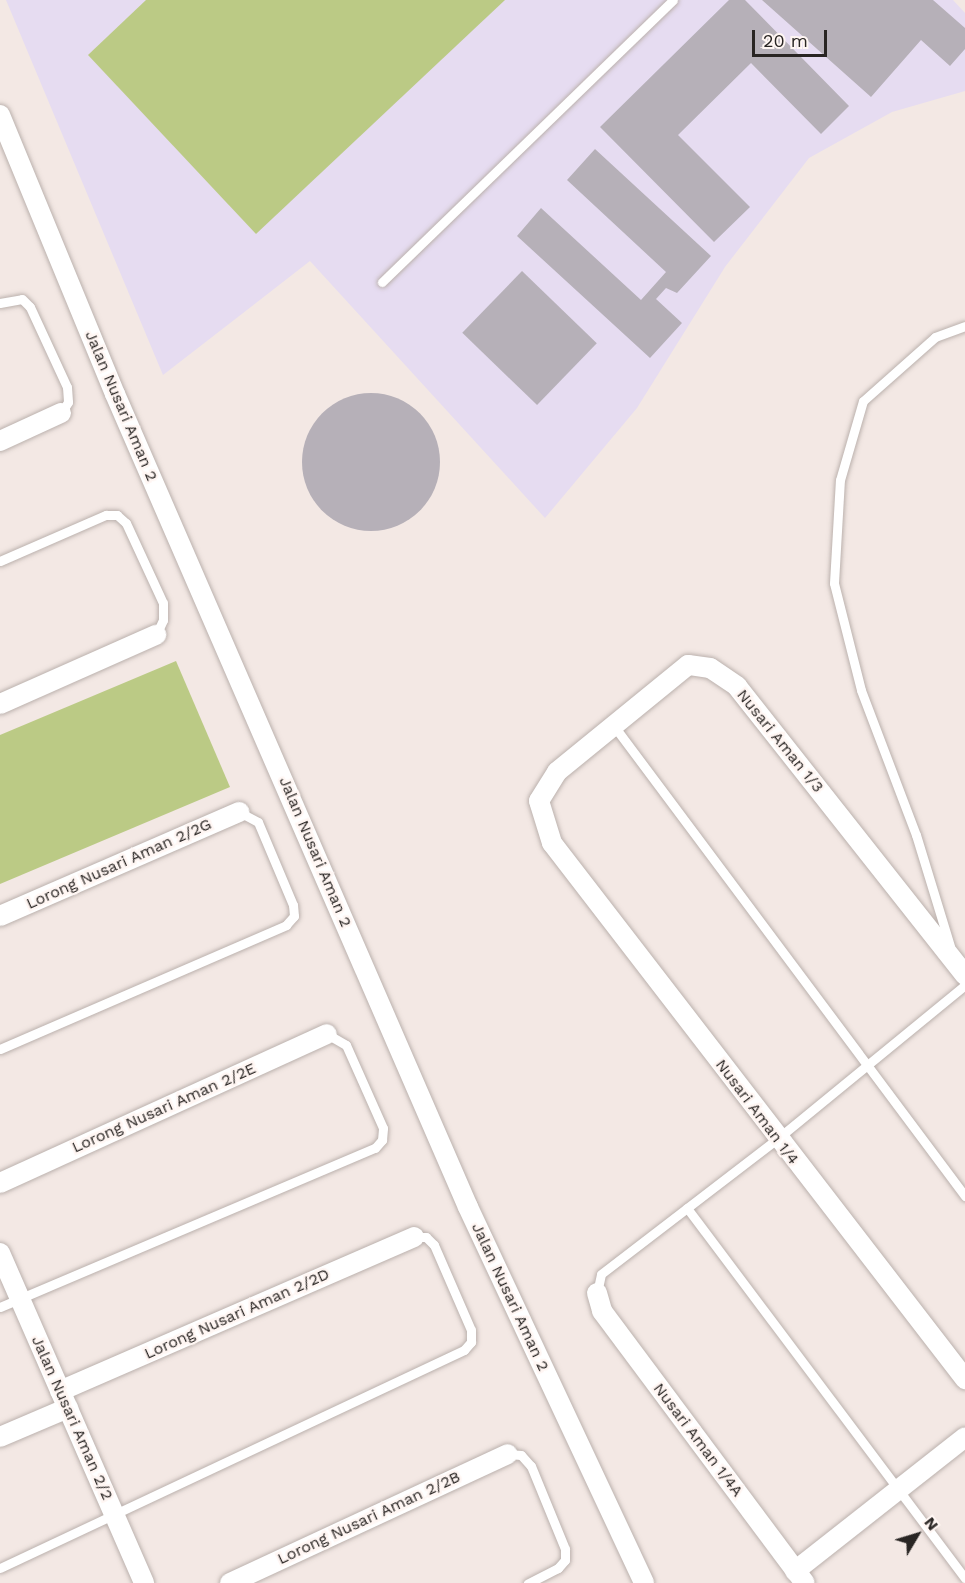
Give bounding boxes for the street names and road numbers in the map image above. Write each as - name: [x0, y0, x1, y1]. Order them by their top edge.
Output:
- street label: Jalan Nusari Aman 2: [81, 328, 161, 484]
- street label: Nusari Aman 1/3: [732, 685, 828, 797]
- street label: Jalan Nusari Aman 2: [275, 774, 355, 930]
- street label: Lorong Nusari Aman 2/2G: [23, 814, 215, 914]
- street label: Nusari Aman 1/4: [711, 1055, 803, 1169]
- street label: Lorong Nusari Aman 2/2E: [69, 1059, 259, 1157]
- street label: Jalan Nusari Aman 2: [467, 1220, 553, 1374]
- street label: Lorong Nusari Aman 2/2D: [141, 1264, 333, 1364]
- street label: Jalan Nusari Aman 2/2: [27, 1333, 117, 1503]
- street label: Nusari Aman 1/4A: [649, 1379, 747, 1501]
- street label: Lorong Nusari Aman 2/2B: [274, 1467, 464, 1569]

